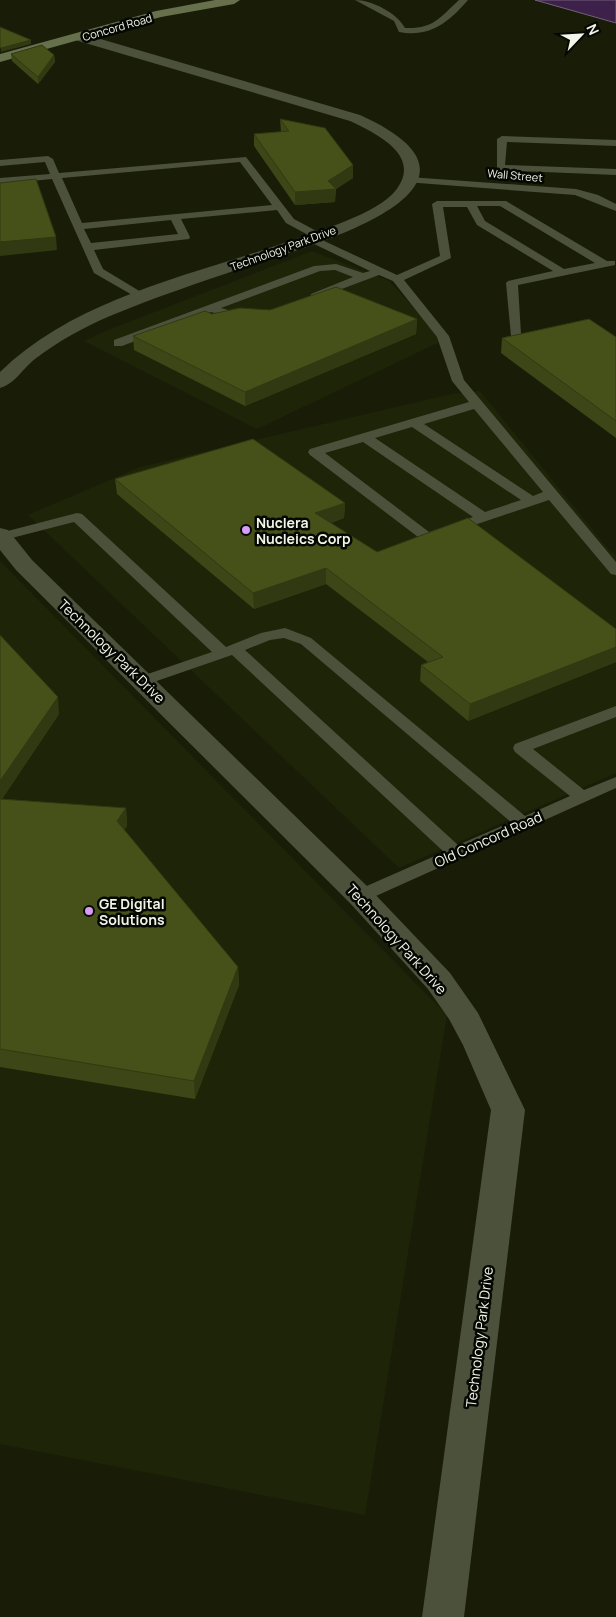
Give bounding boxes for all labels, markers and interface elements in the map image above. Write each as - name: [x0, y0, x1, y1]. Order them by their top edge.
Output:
- street label: Concord Road: [80, 10, 154, 44]
- north arrow: [556, 10, 606, 60]
- text: N: [582, 21, 604, 38]
- street label: Wall Street: [487, 165, 543, 185]
- street label: Technology Park Drive: [228, 222, 338, 274]
- place label: Nuclera Nucleics Corp: [256, 513, 351, 548]
- marker: Nuclera Nucleics Corp: [240, 524, 252, 536]
- street label: Technology Park Drive: [55, 595, 169, 707]
- street label: Old Concord Road: [431, 807, 545, 871]
- street label: Technology Park Drive: [343, 880, 451, 998]
- place label: GE Digital Solutions: [99, 894, 165, 929]
- marker: GE Digital Solutions: [83, 905, 95, 917]
- street label: Technology Park Drive: [461, 1266, 497, 1408]

